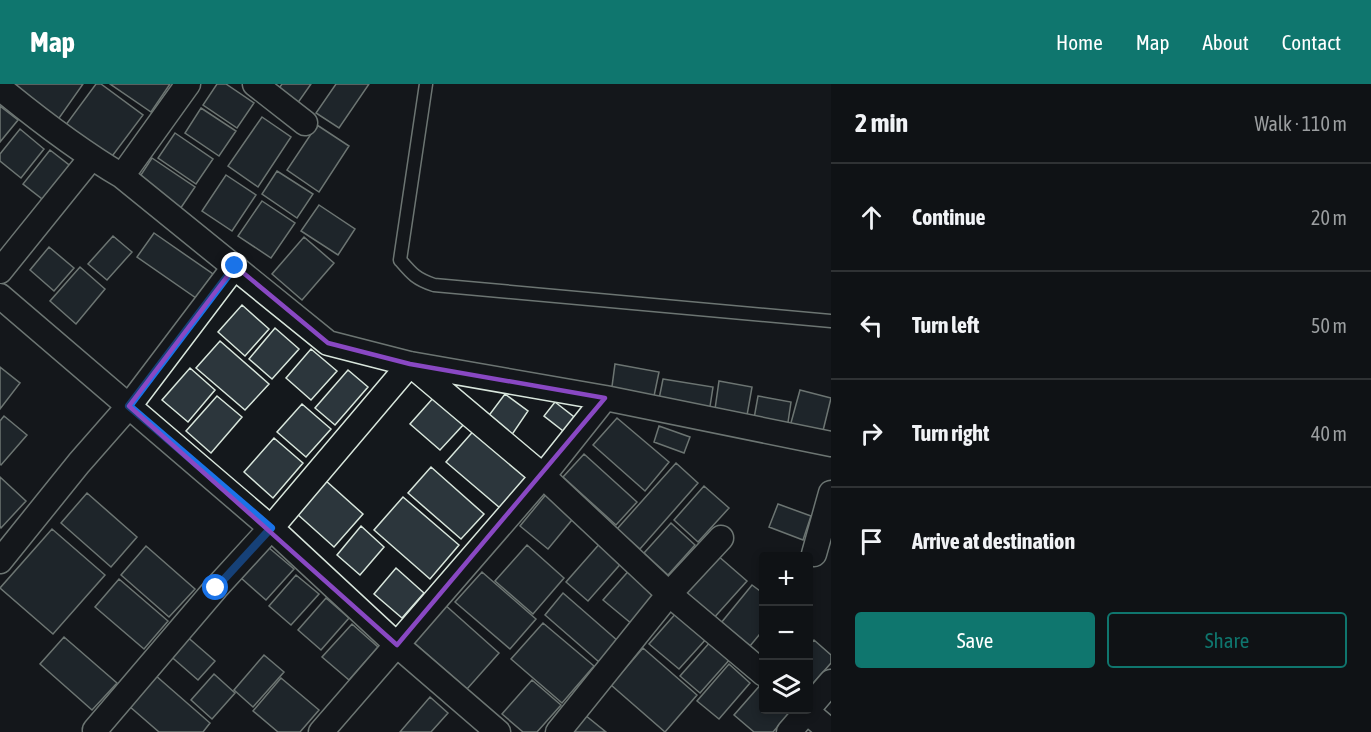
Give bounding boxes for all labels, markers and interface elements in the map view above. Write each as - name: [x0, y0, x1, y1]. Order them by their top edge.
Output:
- text: Map: [30, 26, 75, 58]
- text: Home: [1056, 30, 1103, 54]
- text: Map: [1136, 30, 1170, 54]
- text: About: [1203, 30, 1249, 54]
- text: Contact: [1282, 30, 1341, 54]
- text: 2 min: [855, 108, 908, 138]
- text: Walk · 110 m: [1255, 112, 1347, 135]
- icon: ahead: [855, 201, 888, 234]
- text: Continue: [912, 204, 986, 230]
- text: 20 m: [1311, 206, 1347, 229]
- route end: [221, 252, 247, 278]
- icon: left: [855, 309, 888, 342]
- text: Turn left: [912, 312, 979, 338]
- text: 50 m: [1311, 314, 1347, 337]
- icon: right: [855, 417, 888, 450]
- text: Turn right: [912, 420, 989, 446]
- text: 40 m: [1311, 422, 1347, 445]
- icon: arrive: [855, 525, 888, 558]
- text: Arrive at destination: [912, 528, 1075, 554]
- map controls: [759, 552, 813, 714]
- button: +: [759, 552, 813, 606]
- route start: [202, 574, 228, 600]
- button: −: [759, 606, 813, 660]
- button: Save: [855, 612, 1095, 668]
- button: Share: [1107, 612, 1347, 668]
- button: layers: [759, 660, 813, 714]

